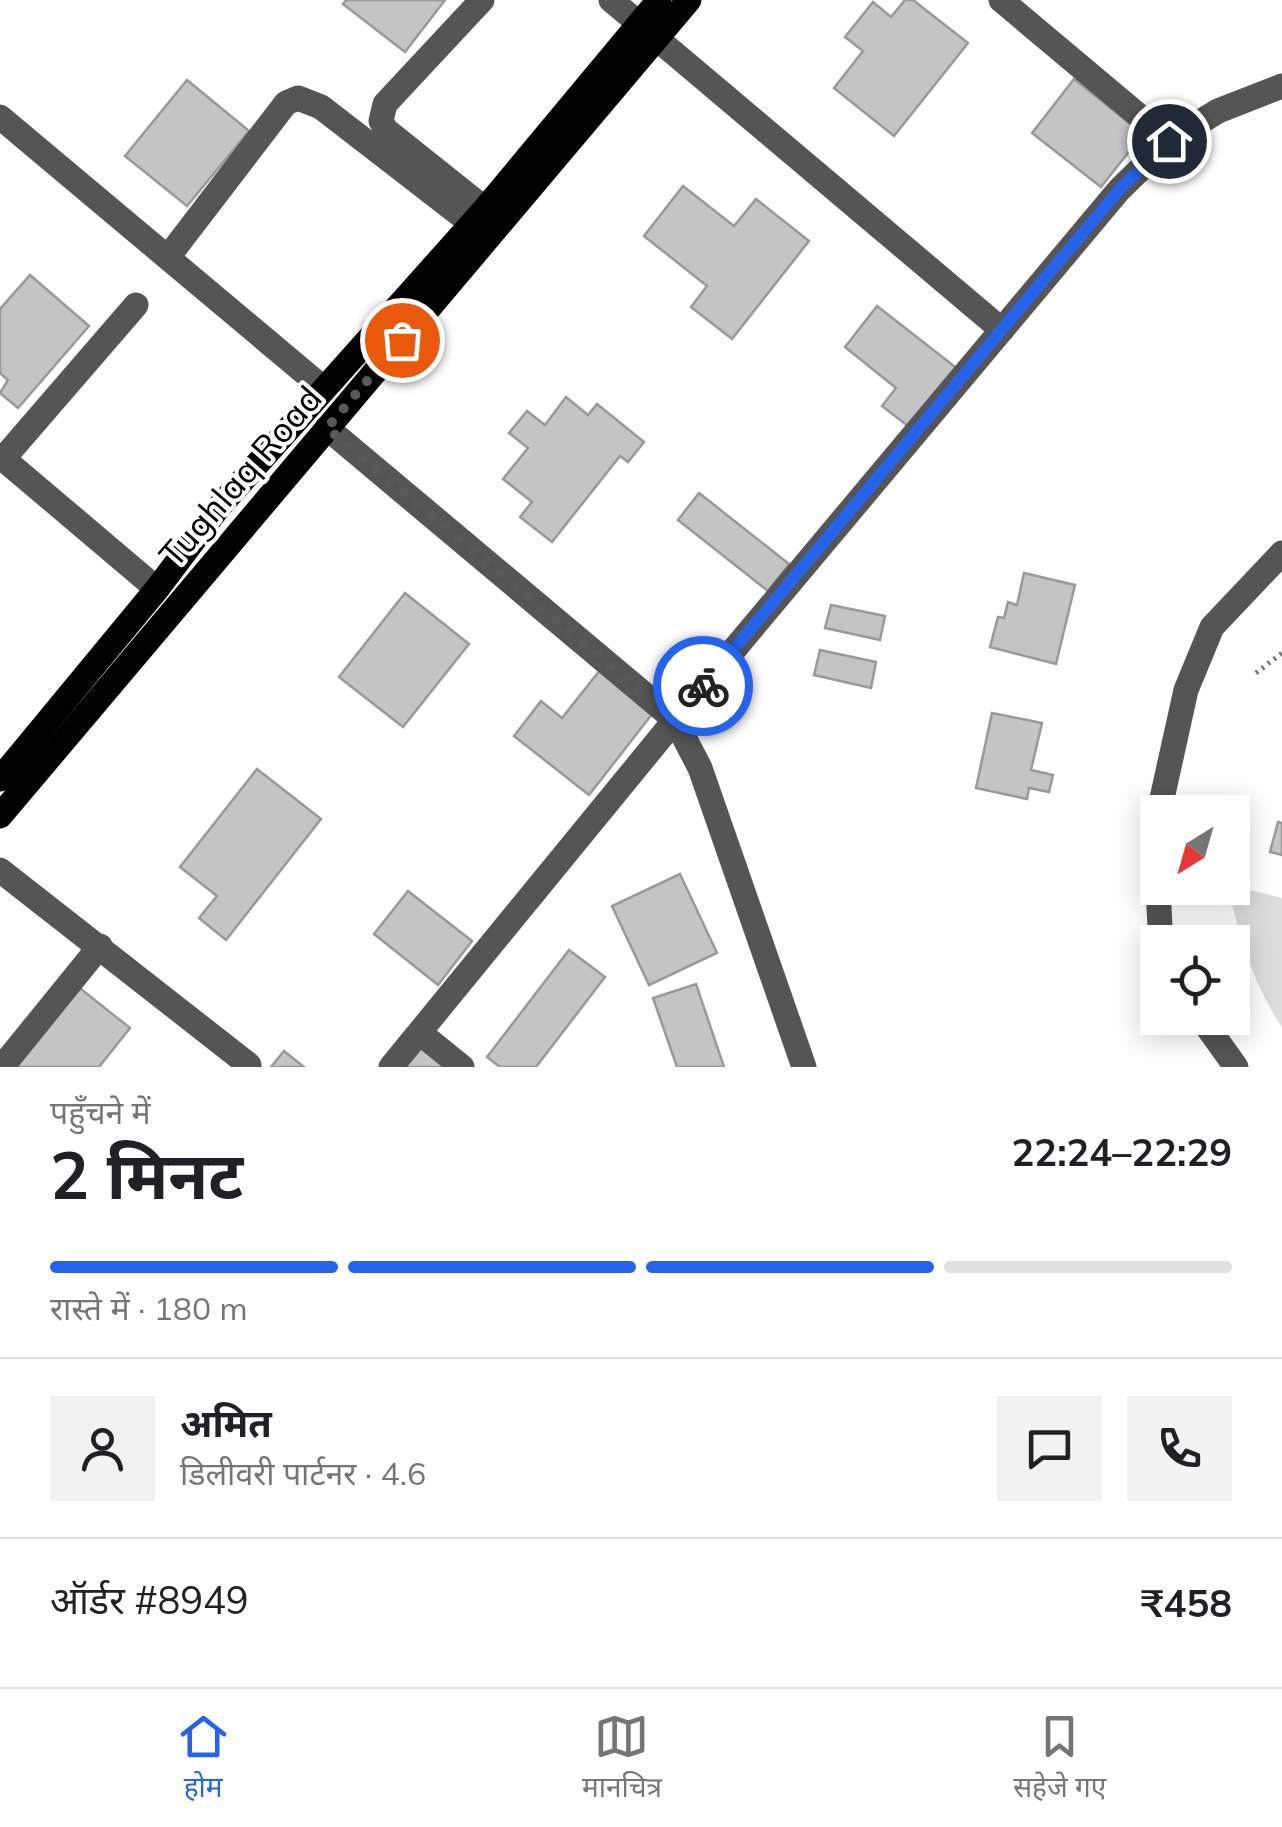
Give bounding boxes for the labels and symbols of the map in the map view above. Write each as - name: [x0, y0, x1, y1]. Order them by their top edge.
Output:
- pin: [1127, 99, 1212, 184]
- pin: [360, 298, 445, 383]
- street label: Tughlaq Road: [149, 376, 331, 576]
- courier: [653, 636, 753, 736]
- north arrow: [1140, 795, 1250, 905]

